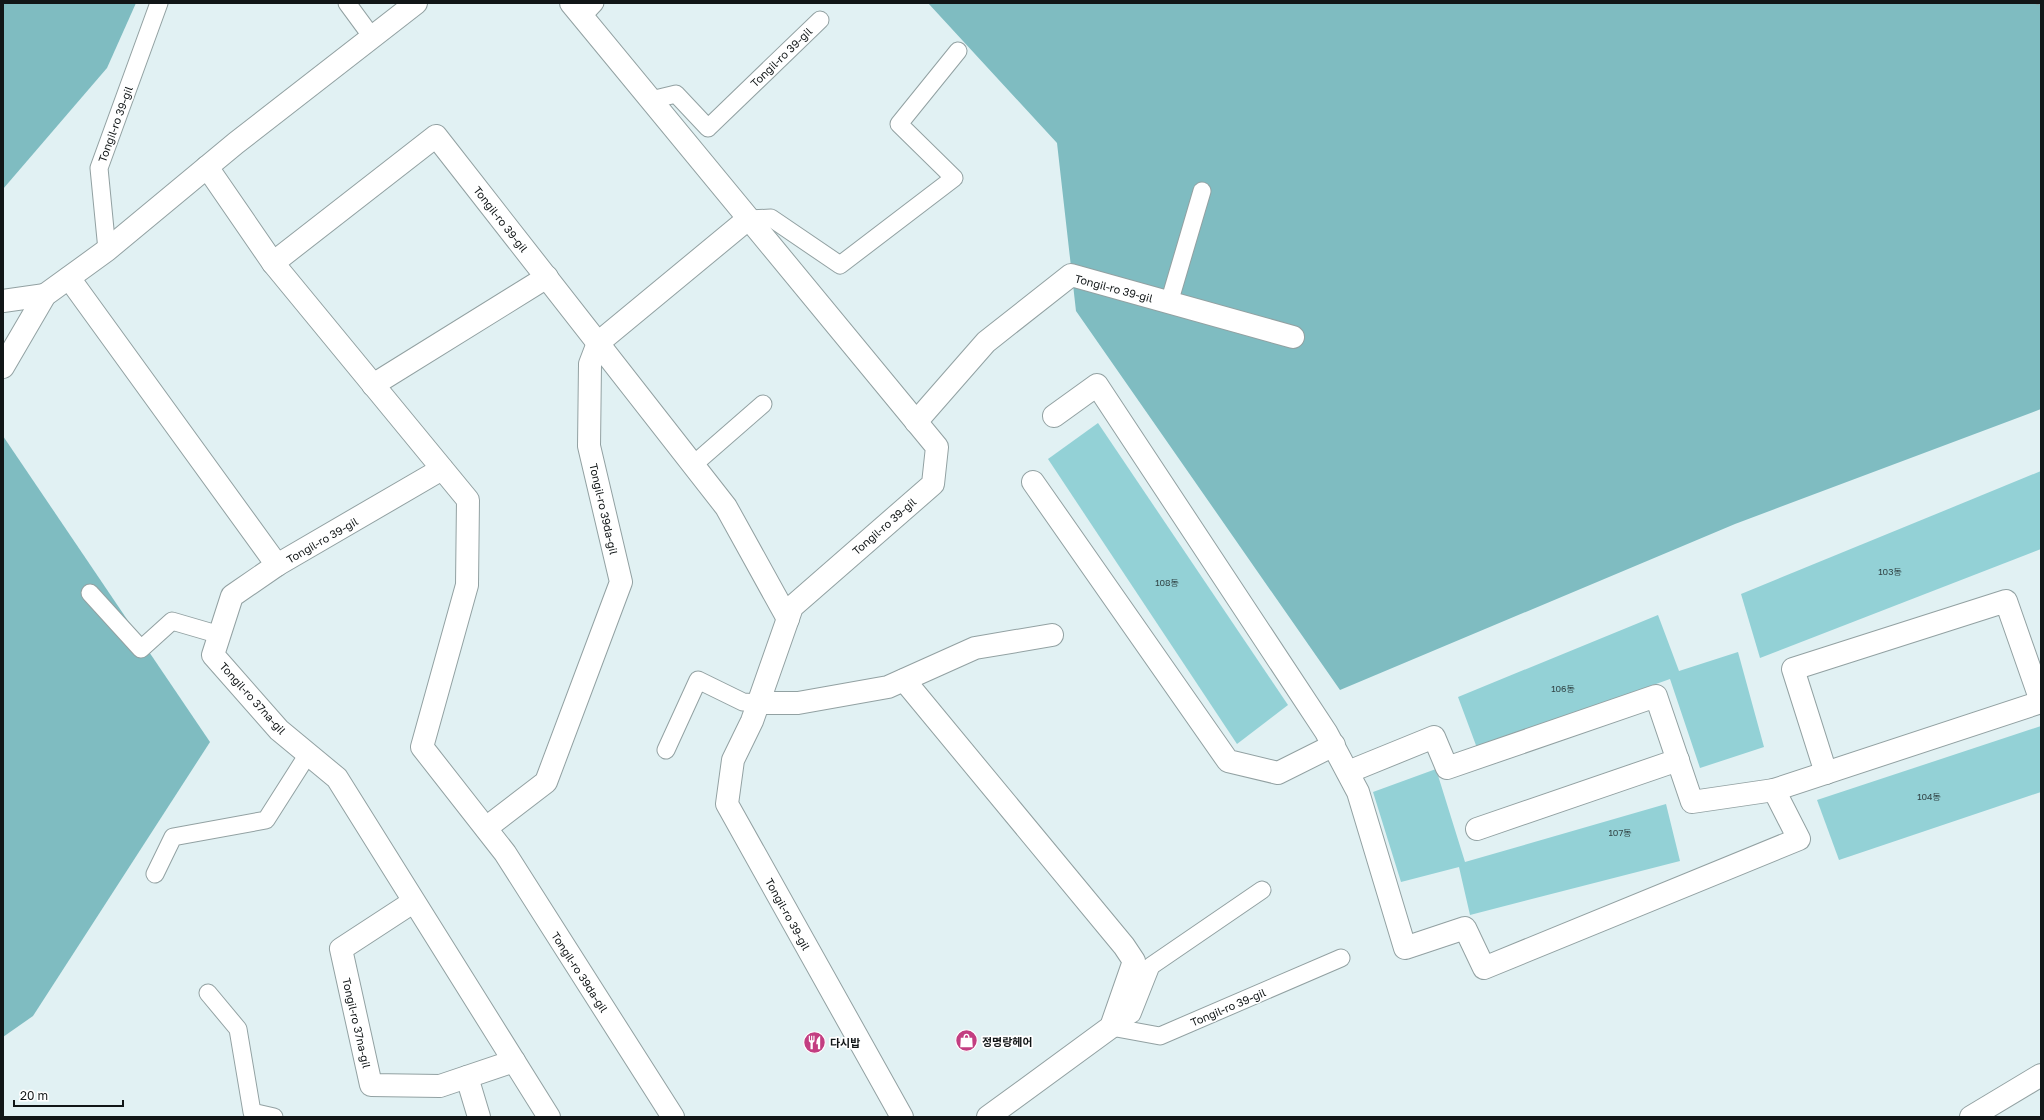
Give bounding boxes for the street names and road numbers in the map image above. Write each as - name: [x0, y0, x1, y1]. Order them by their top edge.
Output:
- street label: Tongil-ro 39-gil: [748, 24, 815, 90]
- street label: Tongil-ro 39-gil: [95, 84, 135, 164]
- street label: Tongil-ro 39-gil: [471, 183, 531, 255]
- street label: Tongil-ro 39-gil: [1074, 271, 1155, 305]
- street label: Tongil-ro 39da-gil: [587, 462, 621, 556]
- street label: Tongil-ro 39-gil: [849, 494, 919, 557]
- street label: Tongil-ro 39-gil: [284, 514, 360, 566]
- street label: Tongil-ro 37na-gil: [217, 659, 289, 737]
- street label: Tongil-ro 39-gil: [763, 876, 813, 953]
- street label: Tongil-ro 39da-gil: [549, 929, 611, 1015]
- street label: Tongil-ro 37na-gil: [340, 977, 374, 1070]
- street label: Tongil-ro 39-gil: [1189, 985, 1268, 1029]

